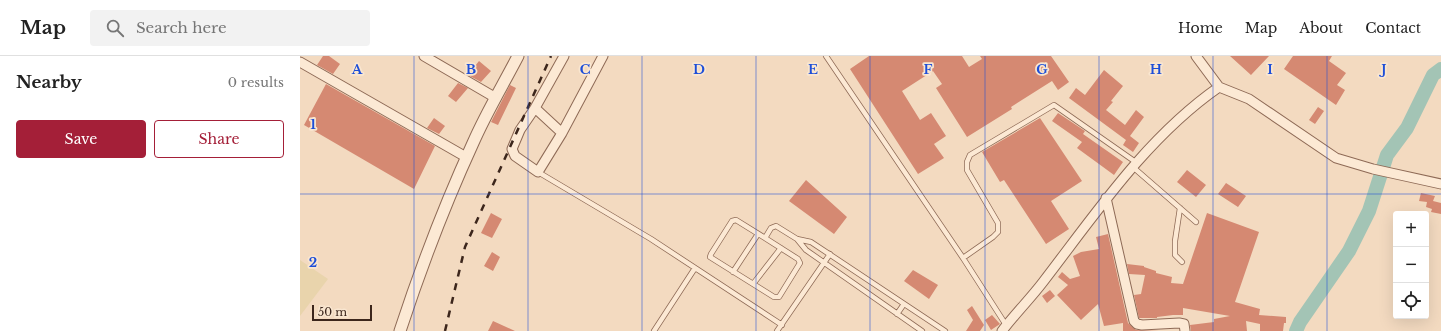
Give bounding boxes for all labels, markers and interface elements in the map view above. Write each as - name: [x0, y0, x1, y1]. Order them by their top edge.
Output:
- search box: [90, 10, 370, 46]
- text: Map: [20, 16, 66, 39]
- icon: search: [104, 17, 126, 39]
- text: Search here: [136, 18, 227, 37]
- text: Home: [1178, 19, 1223, 37]
- text: Map: [1245, 19, 1277, 37]
- text: About: [1299, 19, 1343, 37]
- text: Contact: [1365, 19, 1421, 37]
- text: A: [351, 61, 363, 78]
- text: B: [466, 61, 476, 78]
- text: C: [580, 61, 591, 78]
- text: D: [693, 61, 705, 78]
- text: E: [808, 61, 818, 78]
- text: F: [924, 61, 933, 78]
- text: G: [1036, 61, 1048, 78]
- text: H: [1150, 61, 1162, 78]
- text: I: [1267, 61, 1273, 78]
- text: J: [1378, 61, 1387, 78]
- text: Nearby: [16, 72, 82, 93]
- text: 0 results: [228, 74, 284, 91]
- text: 1: [310, 116, 316, 133]
- button: Save: [16, 120, 146, 158]
- button: Share: [154, 120, 284, 158]
- map controls: [1393, 211, 1429, 319]
- button: +: [1393, 211, 1429, 247]
- button: −: [1393, 247, 1429, 283]
- text: 2: [309, 254, 317, 271]
- button: locate: [1393, 283, 1429, 319]
- scale bar: [312, 303, 372, 322]
- text: 50 m: [318, 305, 347, 319]

